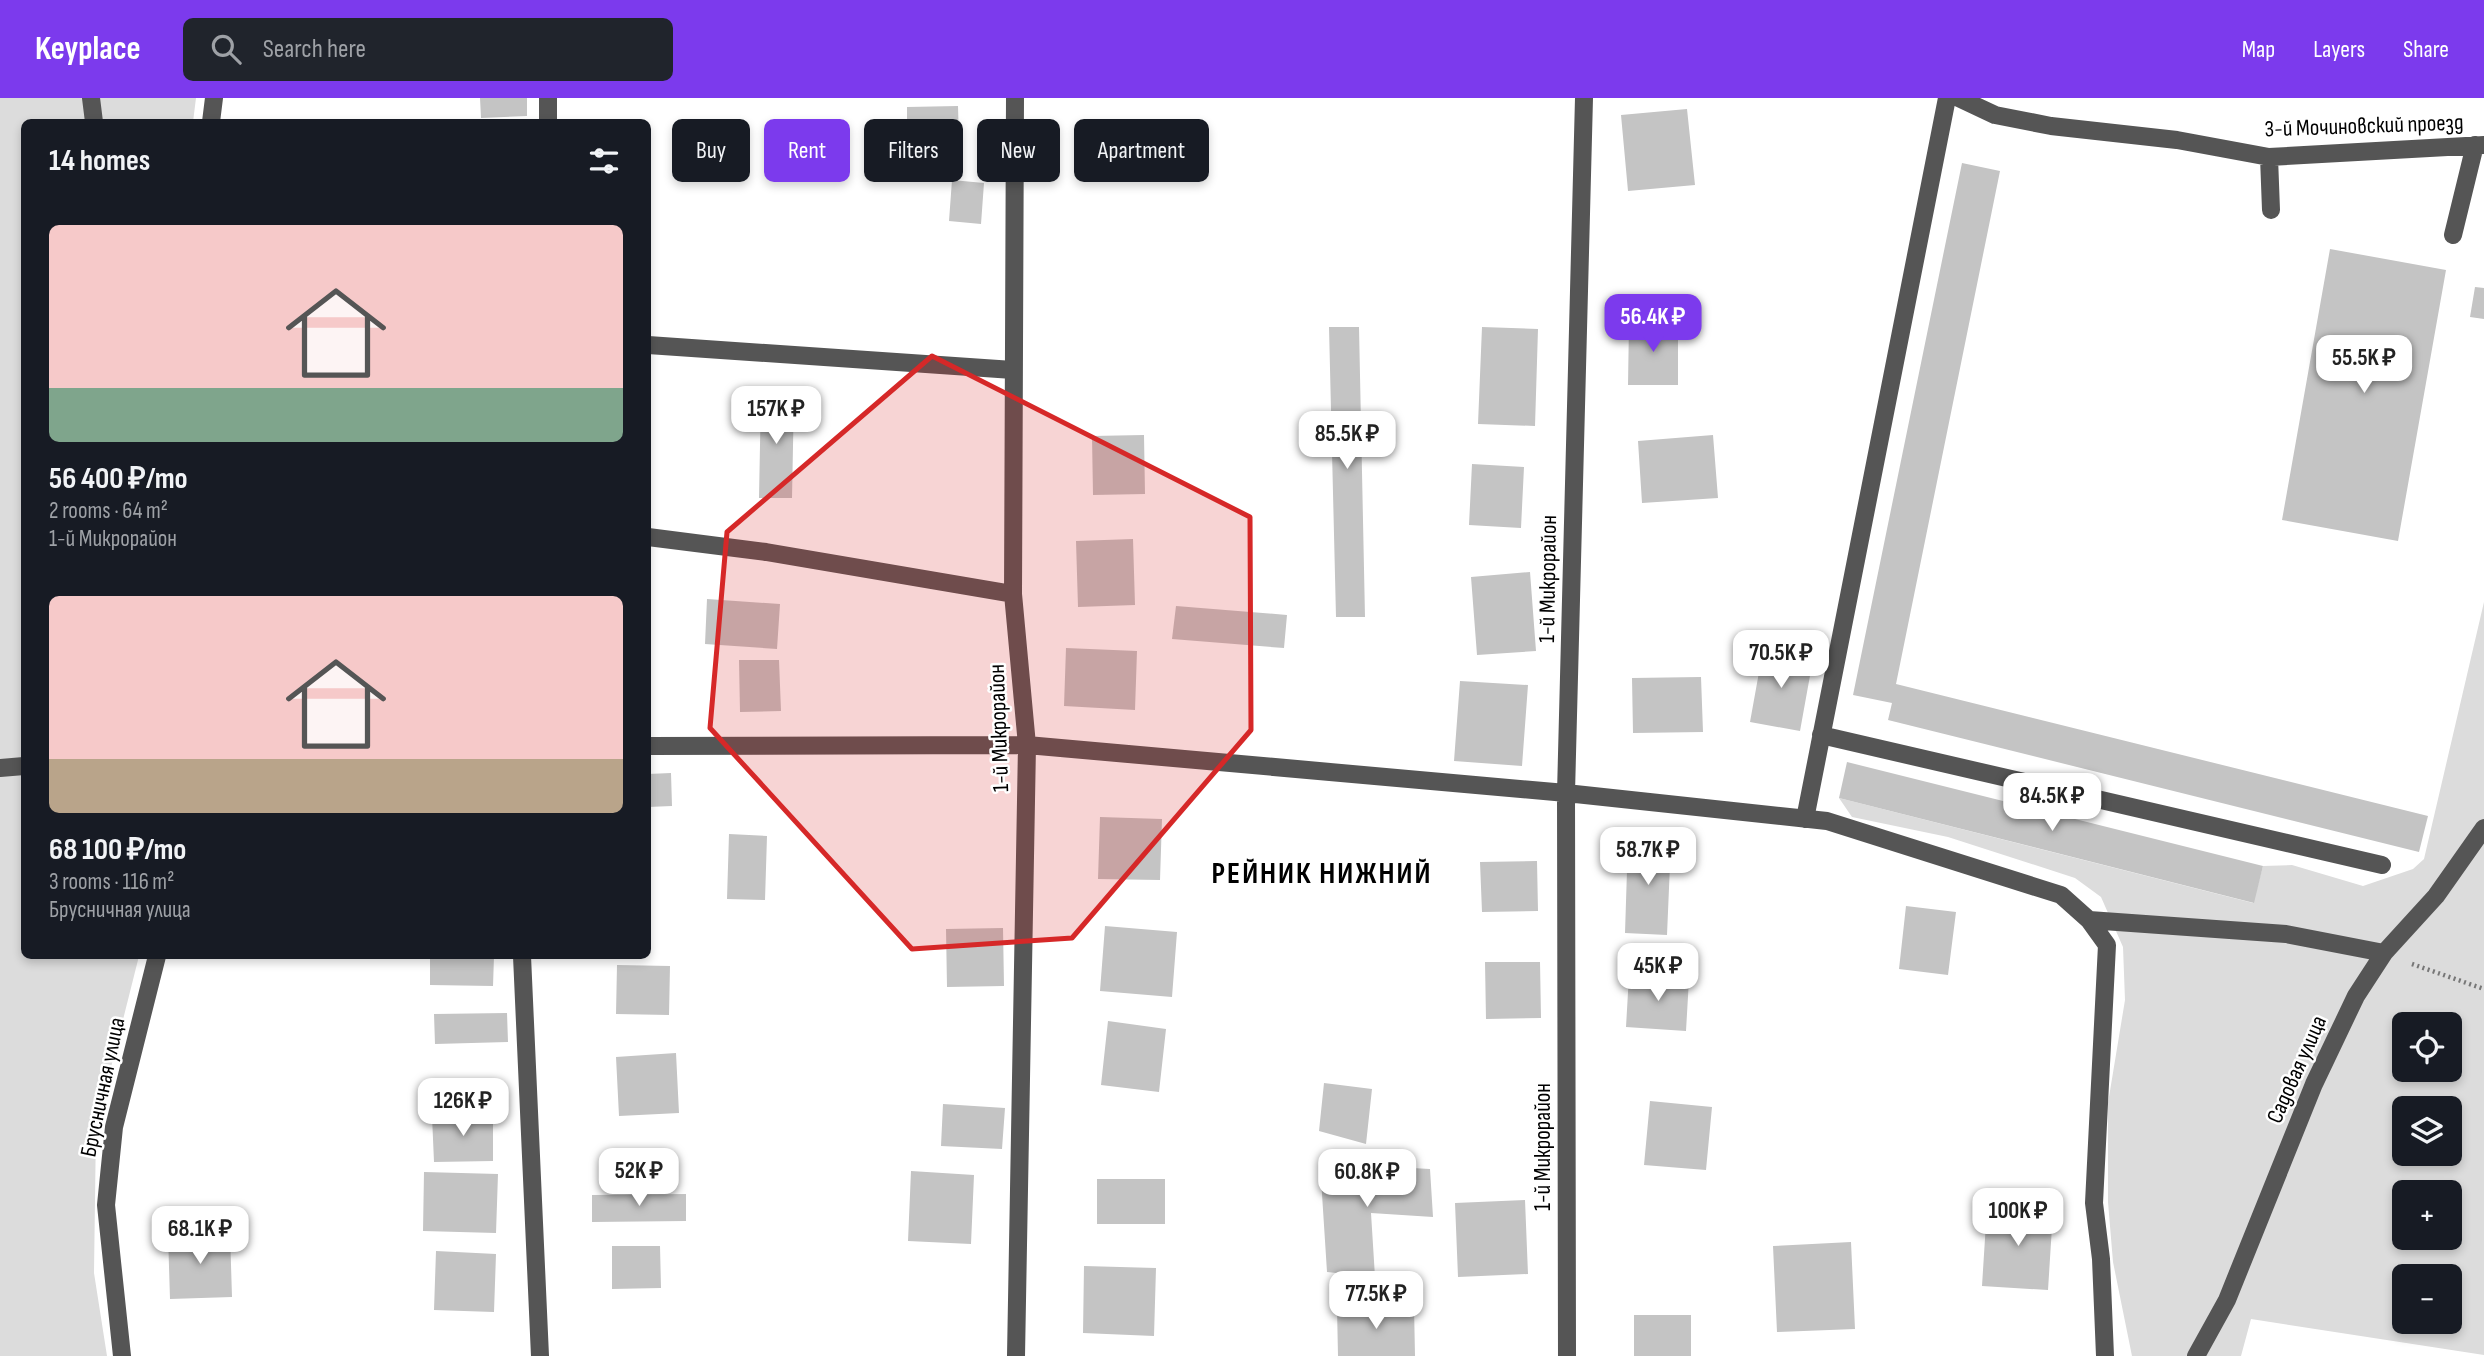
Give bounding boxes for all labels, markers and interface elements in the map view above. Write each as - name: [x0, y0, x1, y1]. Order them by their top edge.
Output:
- search box: [183, 18, 673, 81]
- text: Keyplace: [35, 29, 141, 69]
- icon: search: [207, 30, 245, 68]
- text: Search here: [263, 34, 366, 65]
- text: Map: [2242, 35, 2275, 64]
- text: Layers: [2313, 35, 2365, 64]
- text: Share: [2403, 35, 2449, 64]
- street label: 3-й Мочиновский проезд: [2264, 109, 2464, 143]
- chip: Buy: [672, 119, 750, 182]
- chip: Rent: [764, 119, 850, 182]
- chip: Filters: [864, 119, 963, 182]
- chip: New: [977, 119, 1060, 182]
- chip: Apartment: [1074, 119, 1209, 182]
- icon: filters: [585, 142, 623, 180]
- text: 14 homes: [49, 143, 150, 179]
- icon: home: [273, 270, 399, 396]
- pin: 56.4K ₽: [1588, 294, 1718, 354]
- text: 56.4K ₽: [1621, 303, 1685, 331]
- pin: 55.5K ₽: [2299, 336, 2429, 395]
- text: 55.5K ₽: [2332, 344, 2396, 372]
- pin: 157K ₽: [719, 386, 833, 446]
- text: 157K ₽: [747, 395, 805, 423]
- pin: 85.5K ₽: [1282, 412, 1412, 471]
- text: 85.5K ₽: [1315, 420, 1379, 448]
- text: 56 400 ₽/mo: [49, 461, 188, 497]
- text: 2 rooms · 64 m²: [49, 497, 168, 525]
- street label: 1-й Микрорайон: [1533, 515, 1563, 643]
- text: 1-й Микрорайон: [49, 525, 177, 553]
- pin: 70.5K ₽: [1716, 630, 1846, 690]
- text: 70.5K ₽: [1749, 639, 1813, 667]
- icon: home: [273, 641, 399, 767]
- street label: 1-й Микрорайон: [983, 664, 1015, 792]
- pin: 84.5K ₽: [1987, 774, 2117, 833]
- text: 84.5K ₽: [2019, 782, 2085, 810]
- pin: 58.7K ₽: [1583, 828, 1713, 887]
- text: 68 100 ₽/mo: [49, 832, 186, 868]
- text: 58.7K ₽: [1616, 836, 1680, 864]
- district label: РЕЙНИК НИЖНИЙ: [1212, 856, 1432, 892]
- text: 3 rooms · 116 m²: [49, 868, 174, 896]
- text: Брусничная улица: [49, 896, 191, 924]
- pin: 45K ₽: [1609, 944, 1707, 1003]
- text: 45K ₽: [1633, 952, 1683, 980]
- street label: Садовая улица: [2261, 1011, 2333, 1127]
- map controls: [2392, 1012, 2462, 1334]
- button: locate: [2392, 1012, 2462, 1082]
- street label: Брусничная улица: [75, 1015, 131, 1159]
- pin: 126K ₽: [406, 1079, 520, 1138]
- street label: 1-й Микрорайон: [1529, 1083, 1557, 1211]
- text: 126K ₽: [434, 1087, 492, 1115]
- button: layers: [2392, 1096, 2462, 1166]
- pin: 52K ₽: [590, 1148, 688, 1208]
- pin: 60.8K ₽: [1302, 1150, 1432, 1209]
- text: 52K ₽: [615, 1157, 663, 1185]
- text: 60.8K ₽: [1334, 1158, 1400, 1186]
- button: +: [2392, 1180, 2462, 1250]
- pin: 100K ₽: [1961, 1188, 2075, 1248]
- text: 100K ₽: [1988, 1197, 2048, 1225]
- pin: 68.1K ₽: [135, 1206, 265, 1266]
- text: 68.1K ₽: [168, 1215, 232, 1243]
- button: −: [2392, 1264, 2462, 1334]
- pin: 77.5K ₽: [1311, 1272, 1441, 1331]
- text: 77.5K ₽: [1345, 1280, 1407, 1308]

